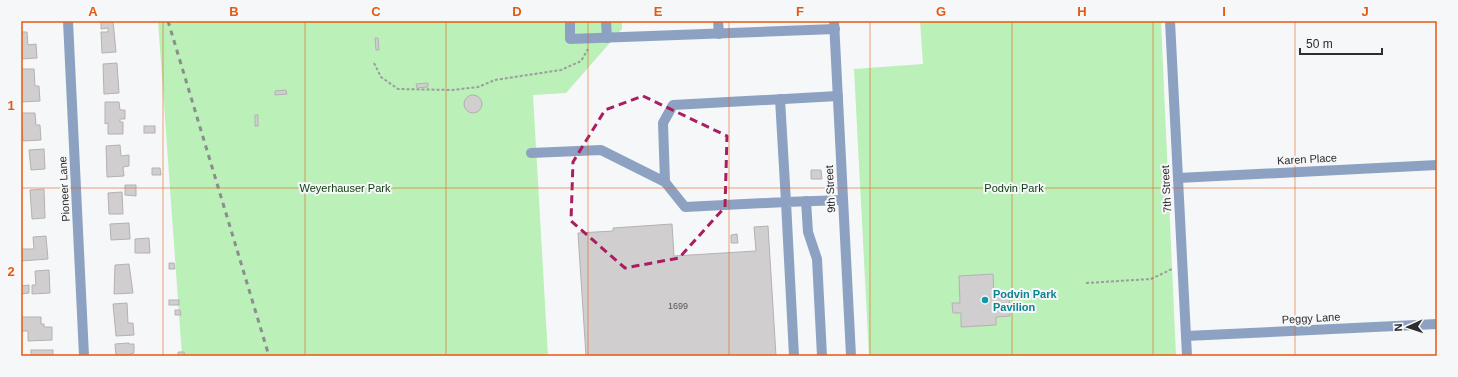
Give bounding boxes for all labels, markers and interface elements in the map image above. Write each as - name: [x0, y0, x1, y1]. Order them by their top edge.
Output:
- text: A: [88, 4, 98, 19]
- text: B: [229, 4, 239, 19]
- text: C: [371, 4, 381, 19]
- text: D: [512, 4, 522, 19]
- text: E: [654, 4, 663, 19]
- text: F: [796, 4, 804, 19]
- text: G: [936, 4, 946, 19]
- text: H: [1077, 4, 1087, 19]
- text: I: [1222, 4, 1226, 19]
- text: J: [1361, 4, 1369, 19]
- scale bar: [1300, 30, 1382, 56]
- text: 50 m: [1306, 37, 1333, 51]
- text: 1: [7, 98, 15, 113]
- street label: Karen Place: [1277, 151, 1337, 167]
- street label: Pioneer Lane: [56, 156, 72, 222]
- street label: 9th Street: [823, 165, 837, 213]
- street label: 7th Street: [1159, 165, 1173, 213]
- park label: Weyerhauser Park: [300, 182, 391, 194]
- park label: Podvin Park: [984, 182, 1044, 194]
- text: 2: [7, 264, 15, 279]
- place label: Podvin Park Pavilion: [993, 288, 1057, 313]
- marker: Podvin Park Pavilion: [980, 295, 990, 305]
- house number: 1699: [668, 301, 688, 311]
- north arrow: [1388, 307, 1428, 347]
- street label: Peggy Lane: [1281, 310, 1341, 326]
- text: N: [1392, 323, 1404, 332]

